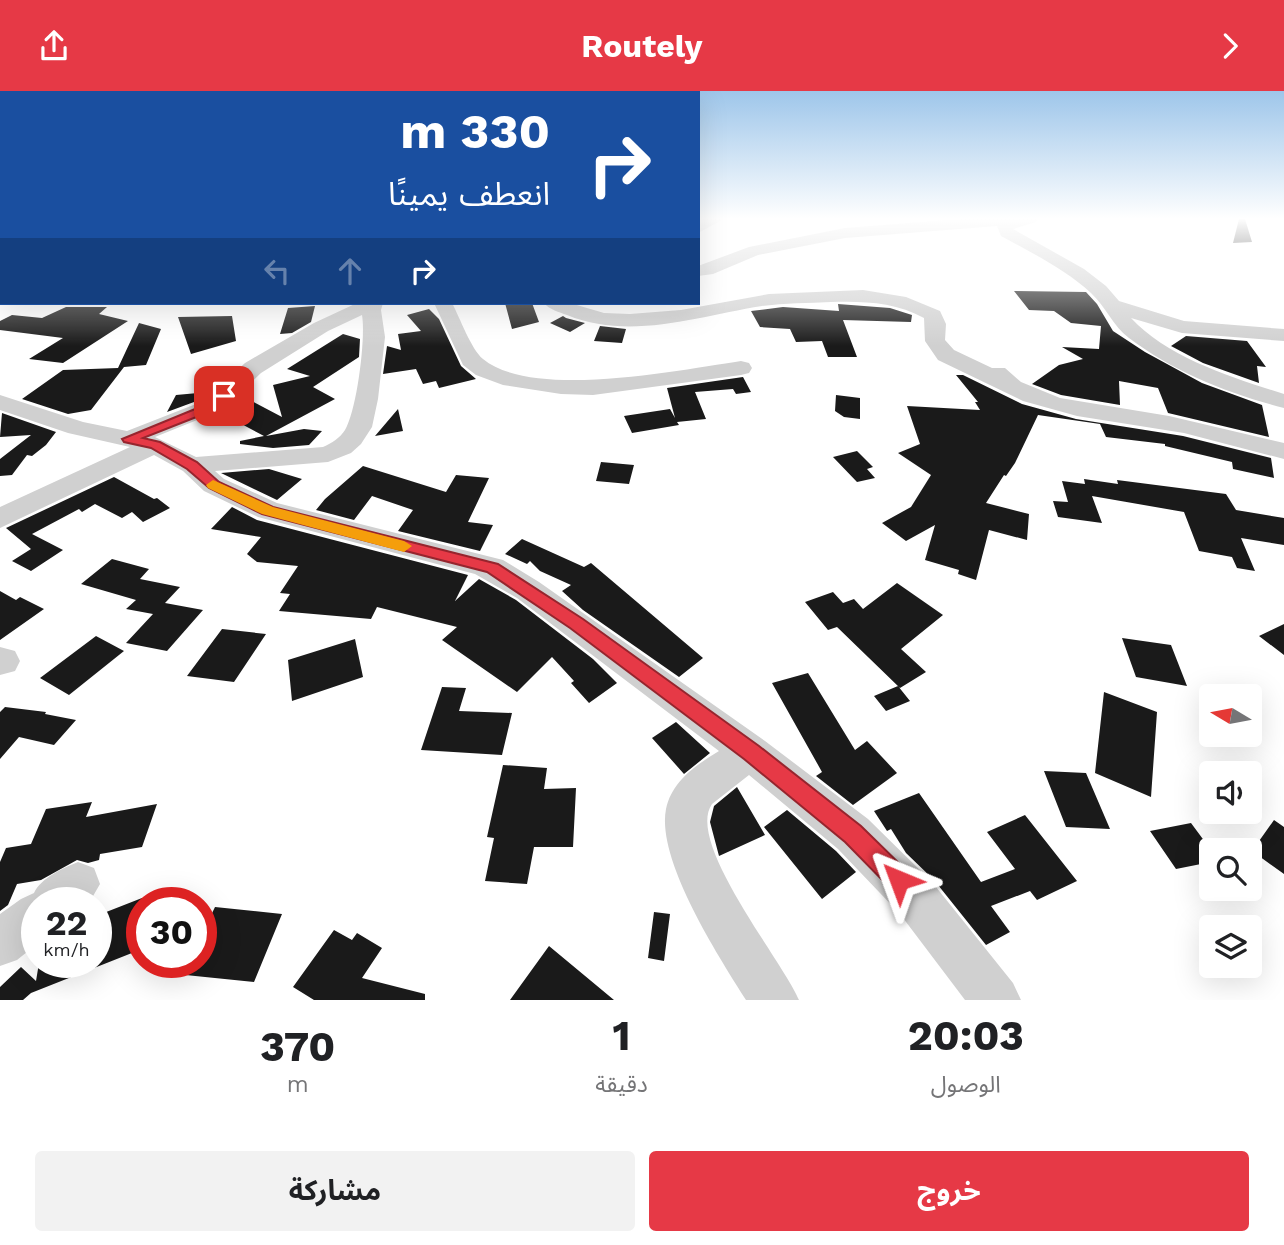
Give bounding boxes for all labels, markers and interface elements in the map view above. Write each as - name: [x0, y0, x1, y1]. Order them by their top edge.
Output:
- icon: share: [35, 27, 73, 65]
- text: Routely: [581, 27, 703, 65]
- icon: forward: [1211, 27, 1249, 65]
- text: 330 m: [400, 102, 550, 160]
- icon: right: [574, 119, 665, 210]
- text: انعطف يمينًا: [388, 175, 550, 213]
- icon: left: [258, 252, 296, 290]
- icon: ahead: [331, 252, 369, 290]
- icon: right: [404, 252, 442, 290]
- pin: [194, 366, 254, 426]
- icon: arrive: [205, 377, 243, 415]
- north arrow: [1199, 684, 1262, 747]
- map controls: [1199, 684, 1262, 978]
- button: sound: [1199, 761, 1262, 824]
- button: search: [1199, 838, 1262, 901]
- position arrow: [862, 843, 936, 917]
- speed limit sign: 30: [126, 887, 217, 978]
- text: 22: [46, 902, 87, 944]
- button: layers: [1199, 915, 1262, 978]
- text: km/h: [43, 939, 90, 960]
- text: 1: [612, 1011, 630, 1060]
- text: 20:03: [908, 1011, 1024, 1060]
- text: 370: [260, 1022, 335, 1071]
- text: m: [287, 1071, 309, 1098]
- text: دقيقة: [595, 1071, 648, 1098]
- text: الوصول: [931, 1071, 1001, 1098]
- button: مشاركة: [35, 1151, 635, 1231]
- button: خروج: [649, 1151, 1249, 1231]

